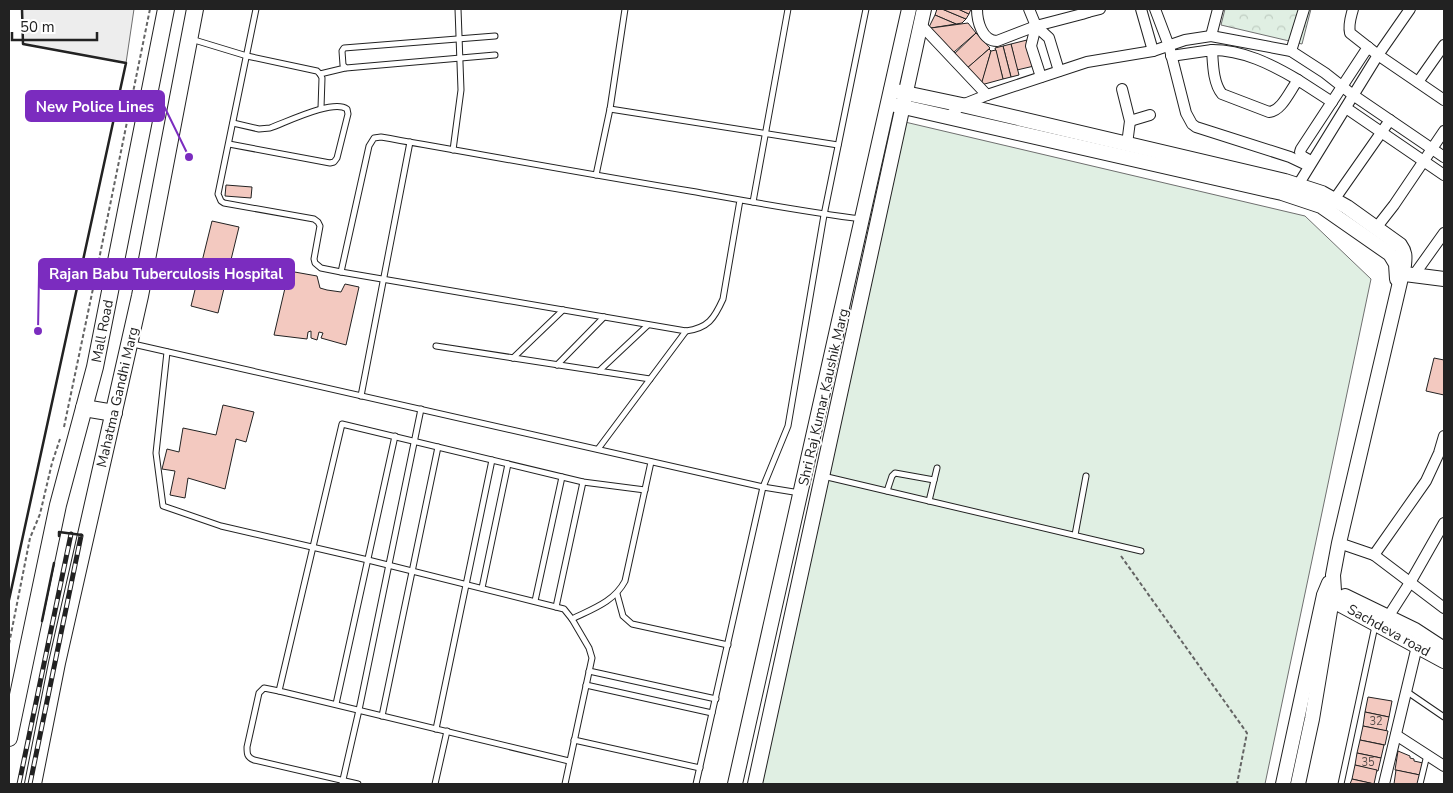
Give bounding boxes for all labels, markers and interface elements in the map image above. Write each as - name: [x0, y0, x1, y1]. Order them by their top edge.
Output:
- scale bar: [12, 10, 98, 42]
- text: 50 m: [20, 17, 55, 37]
- callout: New Police Lines: [26, 91, 164, 121]
- text: New Police Lines: [36, 97, 154, 117]
- callout: Rajan Babu Tuberculosis Hospital: [39, 259, 294, 289]
- text: Rajan Babu Tuberculosis Hospital: [49, 264, 283, 284]
- street label: Mall Road: [87, 298, 118, 364]
- street label: Shri Raj Kumar Kaushik Marg: [794, 306, 853, 488]
- street label: Mahatma Gandhi Marg: [92, 325, 143, 469]
- street label: Sachdeva road: [1344, 600, 1434, 661]
- house number: 32: [1369, 714, 1383, 729]
- house number: 35: [1361, 755, 1375, 770]

